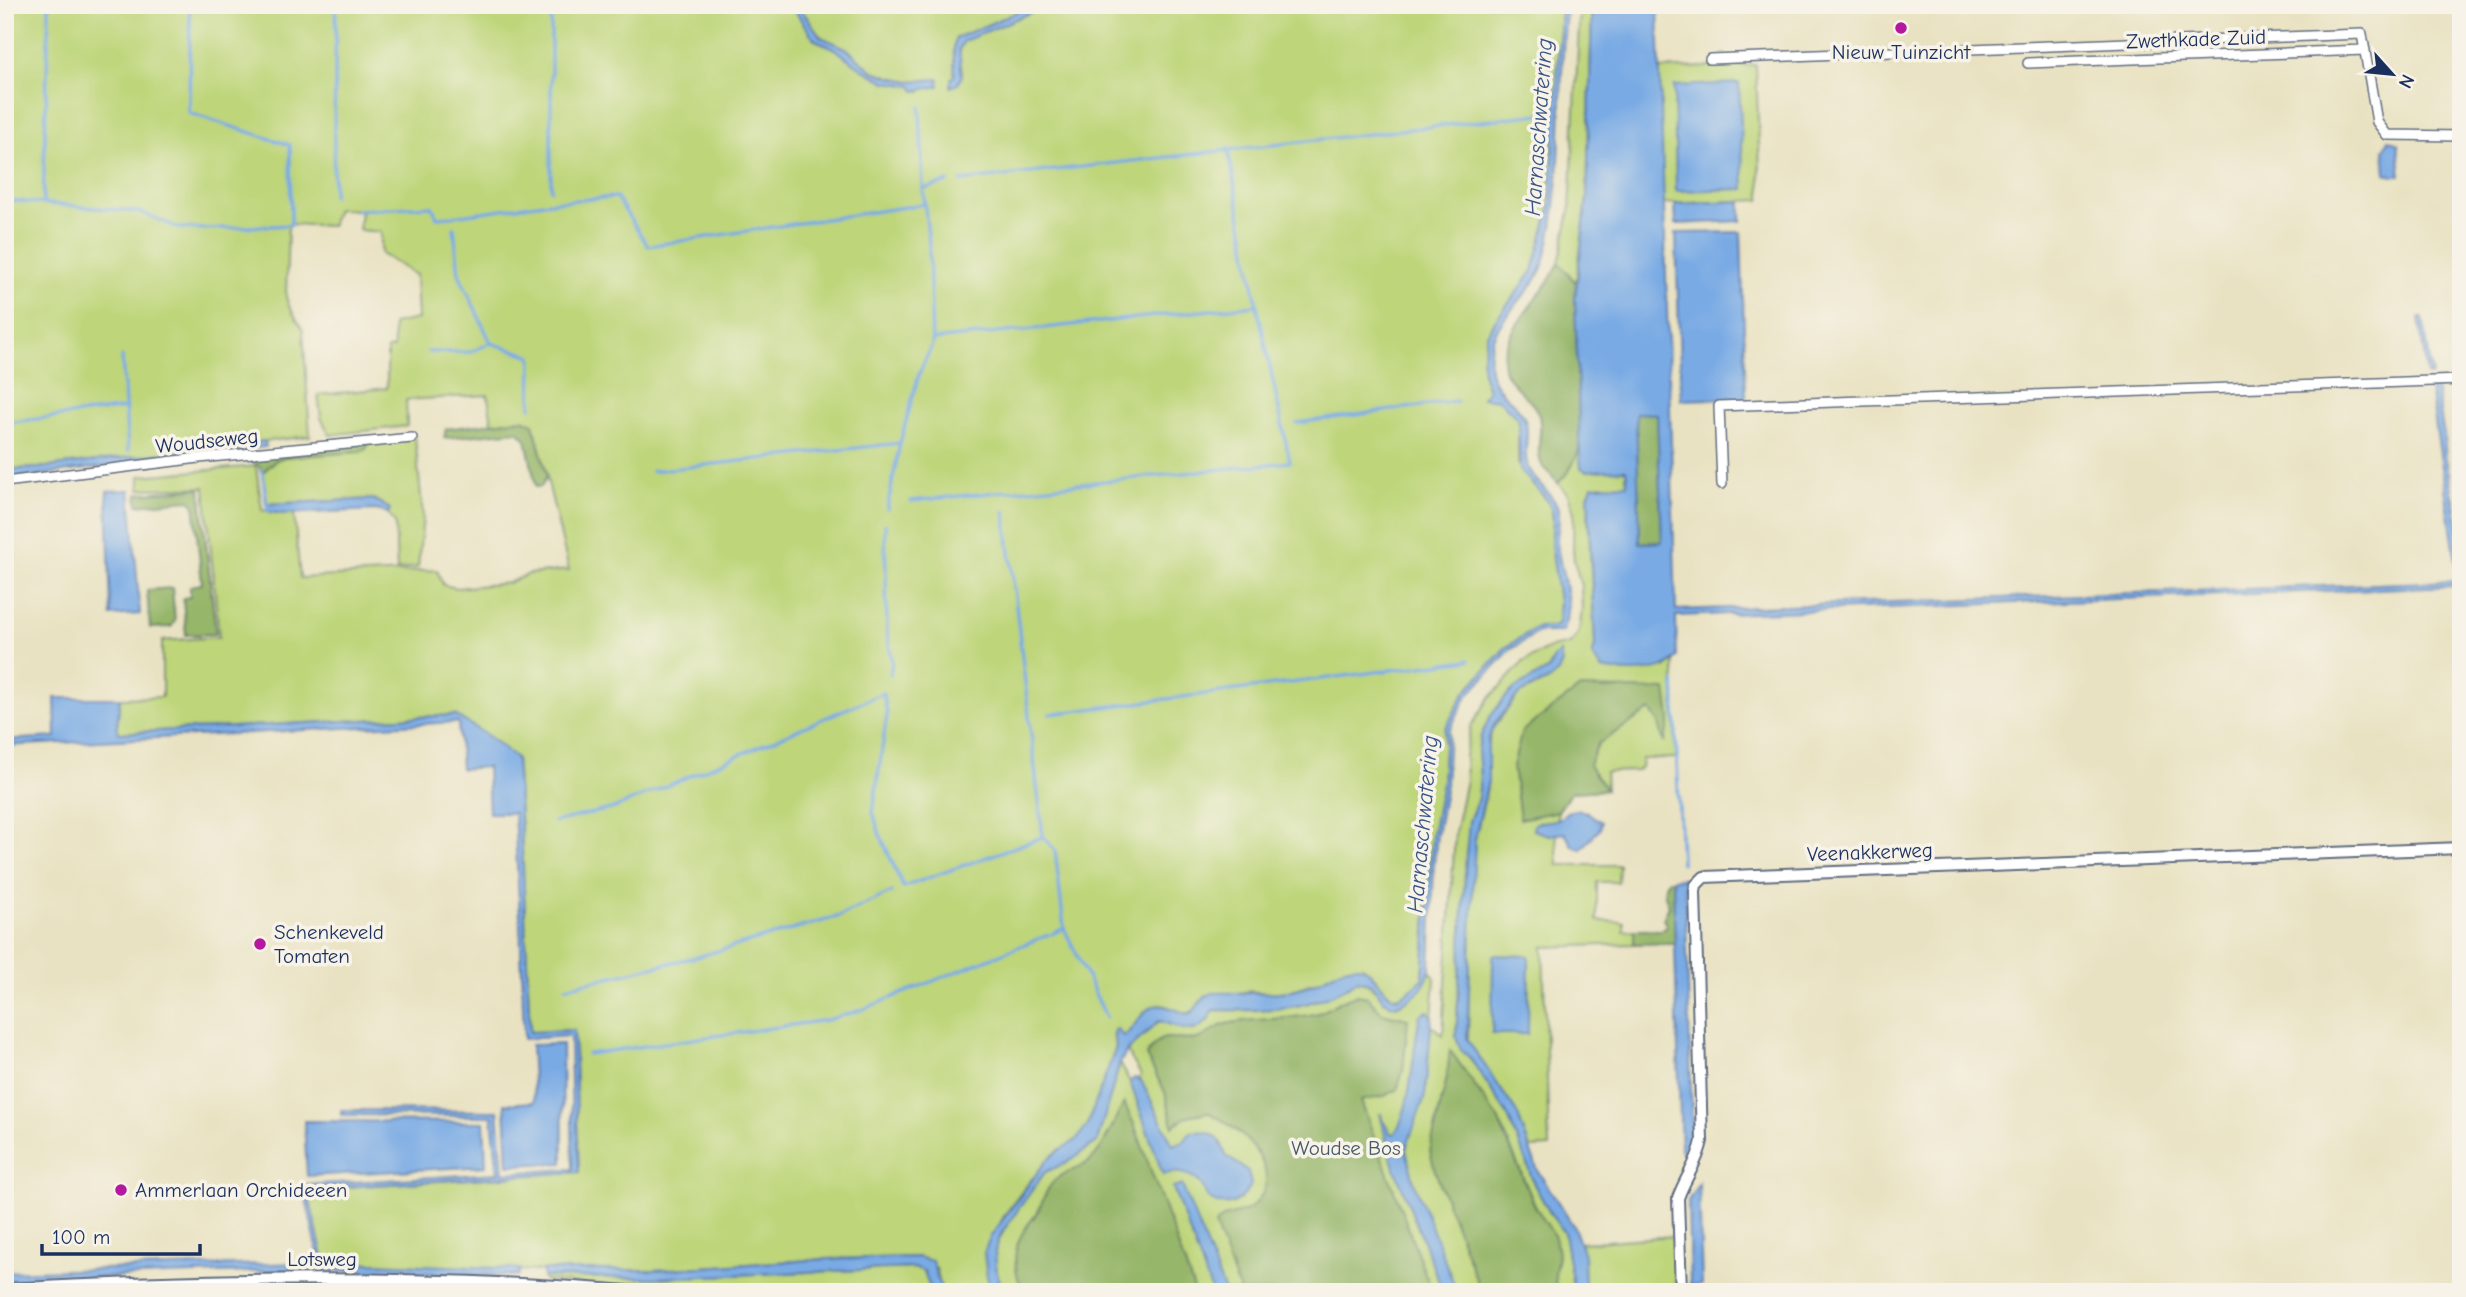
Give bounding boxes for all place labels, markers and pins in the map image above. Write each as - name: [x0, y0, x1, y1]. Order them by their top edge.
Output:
- marker: Nieuw Tuinzicht: [1893, 20, 1909, 36]
- place label: Nieuw Tuinzicht: [1832, 40, 1971, 64]
- place label: Schenkeveld Tomaten: [274, 920, 384, 968]
- marker: Schenkeveld Tomaten: [252, 936, 268, 952]
- place label: Ammerlaan Orchideeen: [135, 1178, 347, 1202]
- marker: Ammerlaan Orchideeen: [113, 1182, 129, 1198]

